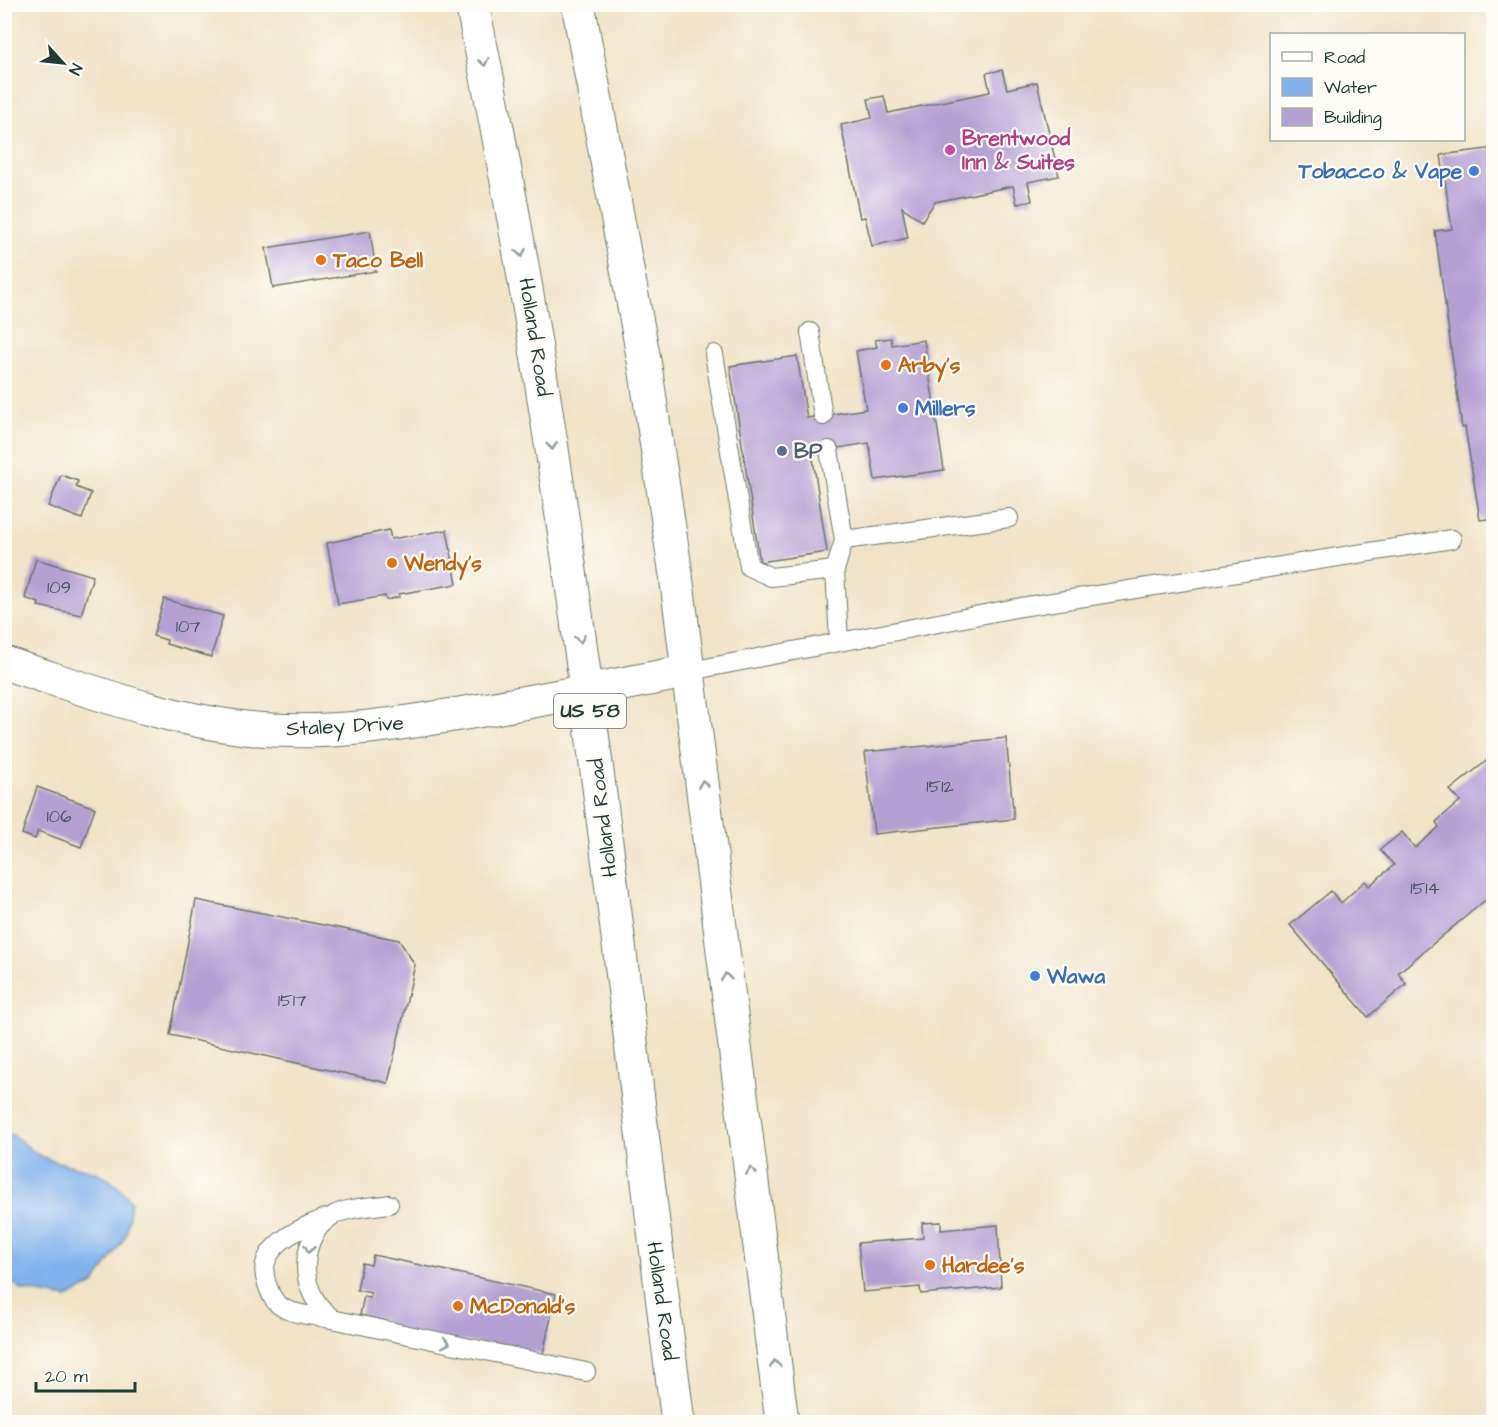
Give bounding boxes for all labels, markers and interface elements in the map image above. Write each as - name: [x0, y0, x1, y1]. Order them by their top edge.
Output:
- north arrow: [33, 33, 93, 93]
- legend: [1270, 33, 1465, 141]
- text: Road: [1324, 45, 1365, 70]
- one-way arrow: [477, 56, 490, 66]
- text: N: [63, 60, 88, 79]
- text: Water: [1324, 75, 1377, 100]
- text: Building: [1324, 105, 1382, 131]
- place label: Brentwood Inn & Suites: [962, 124, 1075, 177]
- marker: Brentwood Inn & Suites: [943, 143, 957, 157]
- place label: Tobacco & Vape: [1297, 157, 1463, 187]
- marker: Tobacco & Vape: [1467, 164, 1481, 178]
- place label: Taco Bell: [332, 246, 424, 275]
- one-way arrow: [514, 248, 527, 258]
- marker: Taco Bell: [314, 253, 328, 267]
- street label: Holland Road: [511, 276, 559, 399]
- place label: Arby's: [898, 351, 961, 383]
- marker: Arby's: [879, 358, 893, 372]
- place label: Millers: [915, 394, 976, 423]
- marker: Millers: [896, 401, 910, 415]
- place label: BP: [794, 437, 823, 466]
- one-way arrow: [545, 441, 557, 450]
- marker: BP: [775, 444, 789, 458]
- place label: Wendy's: [403, 549, 482, 581]
- marker: Wendy's: [385, 556, 399, 570]
- house number: 109: [47, 575, 71, 600]
- house number: 107: [176, 614, 200, 639]
- one-way arrow: [573, 634, 585, 643]
- road number: US 58: [554, 694, 626, 728]
- street label: Staley Drive: [285, 708, 405, 746]
- street label: Holland Road: [581, 757, 625, 879]
- house number: 1512: [926, 774, 955, 799]
- one-way arrow: [697, 779, 710, 788]
- house number: 106: [47, 804, 71, 829]
- house number: 1514: [1410, 876, 1440, 901]
- place label: Wawa: [1046, 962, 1105, 991]
- marker: Wawa: [1028, 969, 1042, 983]
- one-way arrow: [721, 973, 733, 982]
- house number: 1517: [278, 988, 306, 1013]
- one-way arrow: [745, 1166, 758, 1175]
- street label: Holland Road: [639, 1240, 685, 1363]
- one-way arrow: [303, 1244, 316, 1254]
- place label: Hardee's: [942, 1251, 1025, 1280]
- marker: Hardee's: [923, 1258, 937, 1272]
- place label: McDonald's: [470, 1292, 576, 1321]
- marker: McDonald's: [451, 1299, 465, 1313]
- one-way arrow: [441, 1335, 451, 1348]
- scale bar: [36, 1355, 135, 1393]
- one-way arrow: [769, 1360, 782, 1369]
- text: 20 m: [45, 1364, 88, 1389]

